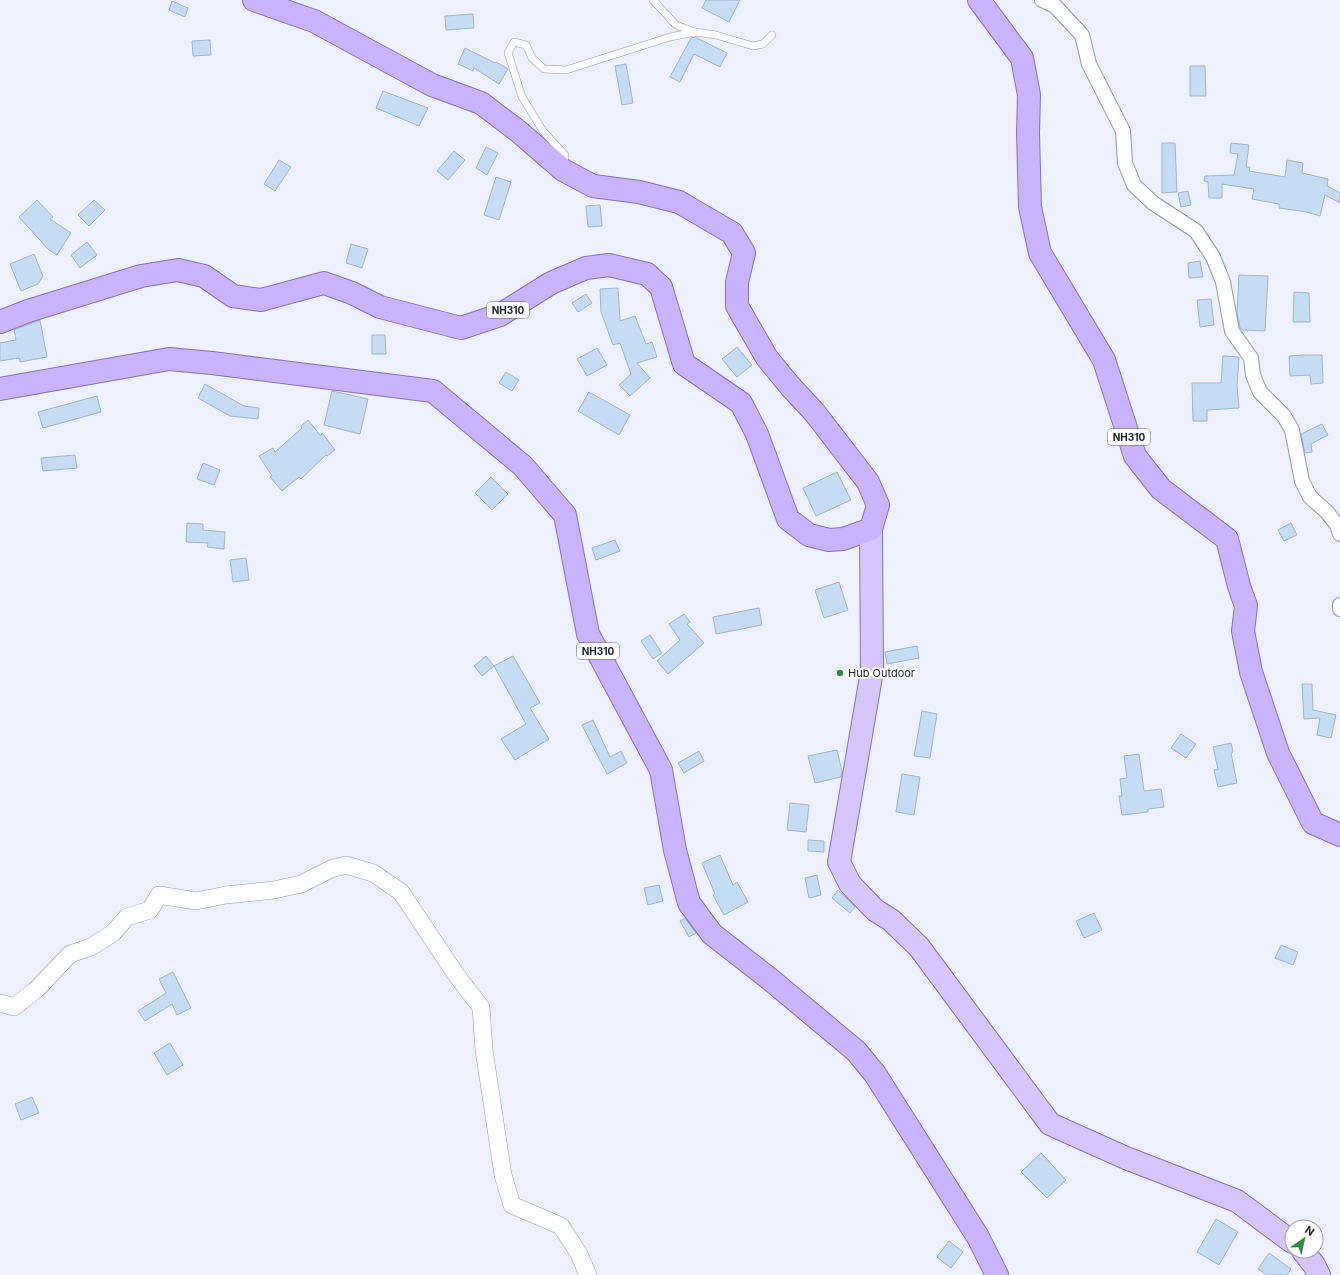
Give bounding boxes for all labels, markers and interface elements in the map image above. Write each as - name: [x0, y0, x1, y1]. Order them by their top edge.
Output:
- road number: NH310: [487, 302, 529, 318]
- road number: NH310: [1108, 429, 1150, 445]
- road number: NH310: [577, 643, 619, 659]
- place label: Hub Outdoor: [848, 666, 915, 680]
- marker: Hub Outdoor: [835, 668, 845, 678]
- north arrow: [1284, 1219, 1324, 1259]
- text: N: [1302, 1223, 1317, 1239]

